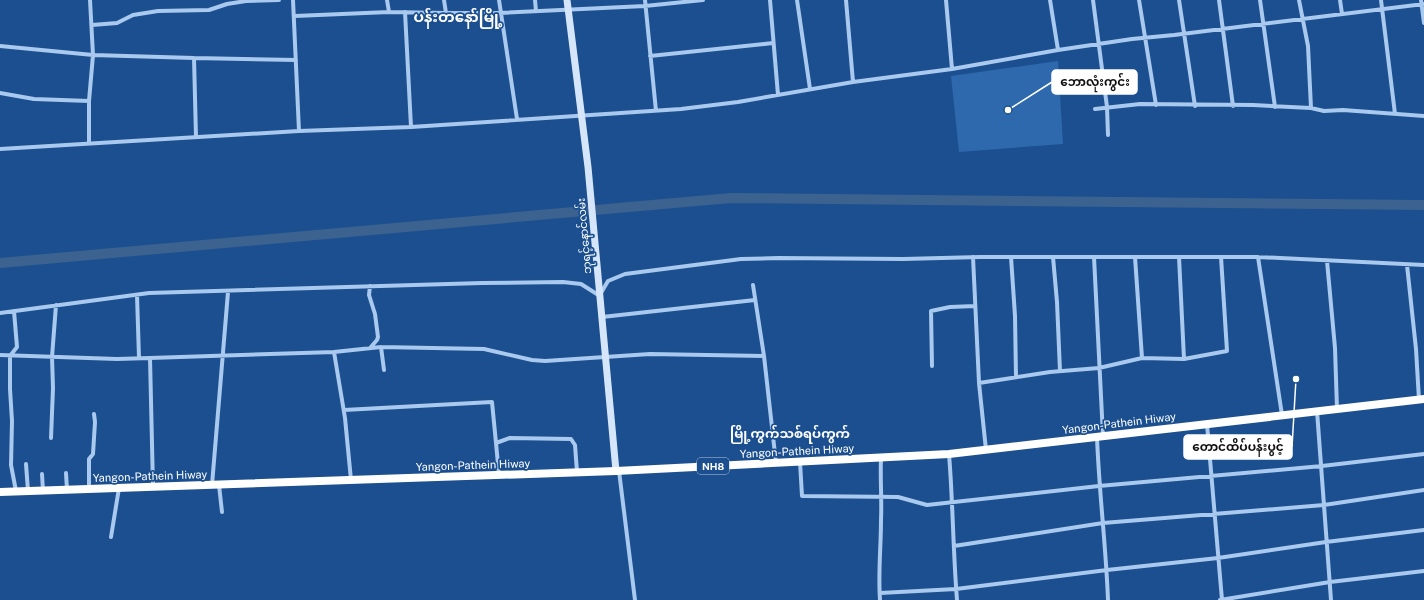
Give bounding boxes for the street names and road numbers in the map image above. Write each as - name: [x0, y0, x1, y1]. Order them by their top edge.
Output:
- street label: ဘုရင့်နောင်လမ်း: [574, 197, 596, 274]
- street label: Yangon-Pathein Hiway: [1061, 410, 1177, 436]
- street label: Yangon-Pathein Hiway: [739, 442, 855, 460]
- street label: Yangon-Pathein Hiway: [416, 457, 531, 473]
- road number: NH8: [697, 458, 729, 474]
- street label: Yangon-Pathein Hiway: [93, 468, 208, 484]

